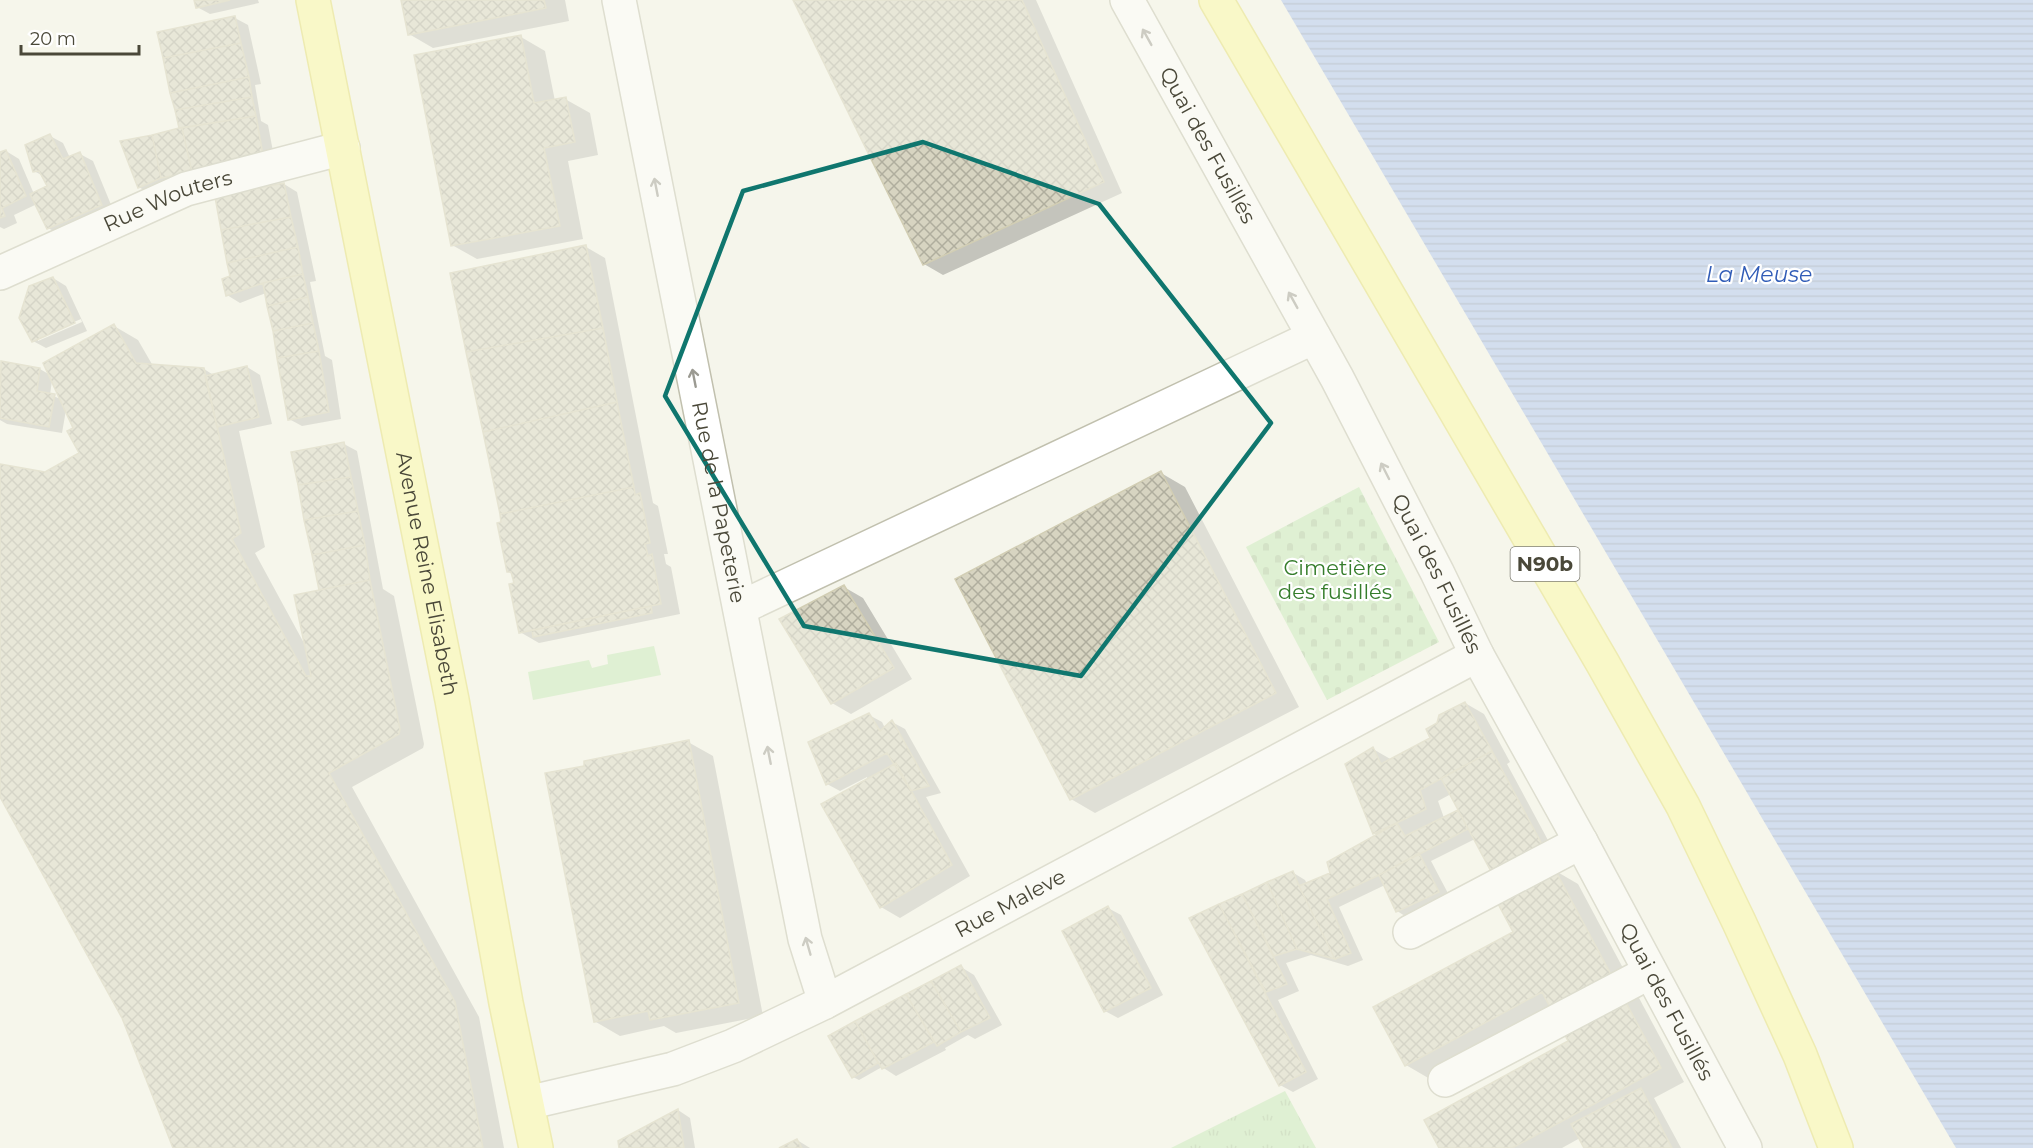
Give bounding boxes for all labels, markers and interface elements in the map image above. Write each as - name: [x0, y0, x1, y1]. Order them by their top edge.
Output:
- scale bar: [21, 18, 140, 56]
- text: 20 m: [30, 28, 76, 50]
- one-way arrow: [1141, 29, 1152, 47]
- street label: Quai des Fusillés: [1155, 62, 1262, 228]
- street label: Rue Wouters: [99, 165, 235, 237]
- one-way arrow: [650, 178, 661, 197]
- water label: La Meuse: [1706, 261, 1812, 288]
- one-way arrow: [1287, 291, 1298, 309]
- one-way arrow: [687, 369, 699, 388]
- street label: Rue de la Papeterie: [687, 399, 751, 605]
- street label: Avenue Reine Elisabeth: [391, 449, 464, 698]
- one-way arrow: [1379, 463, 1390, 481]
- street label: Quai des Fusillés: [1387, 489, 1487, 657]
- road number: N90b: [1510, 547, 1580, 581]
- park label: Cimetière des fusillés: [1278, 555, 1392, 604]
- one-way arrow: [763, 746, 774, 765]
- street label: Rue Maleve: [950, 863, 1070, 943]
- street label: Quai des Fusillés: [1615, 918, 1719, 1085]
- one-way arrow: [802, 937, 813, 956]

